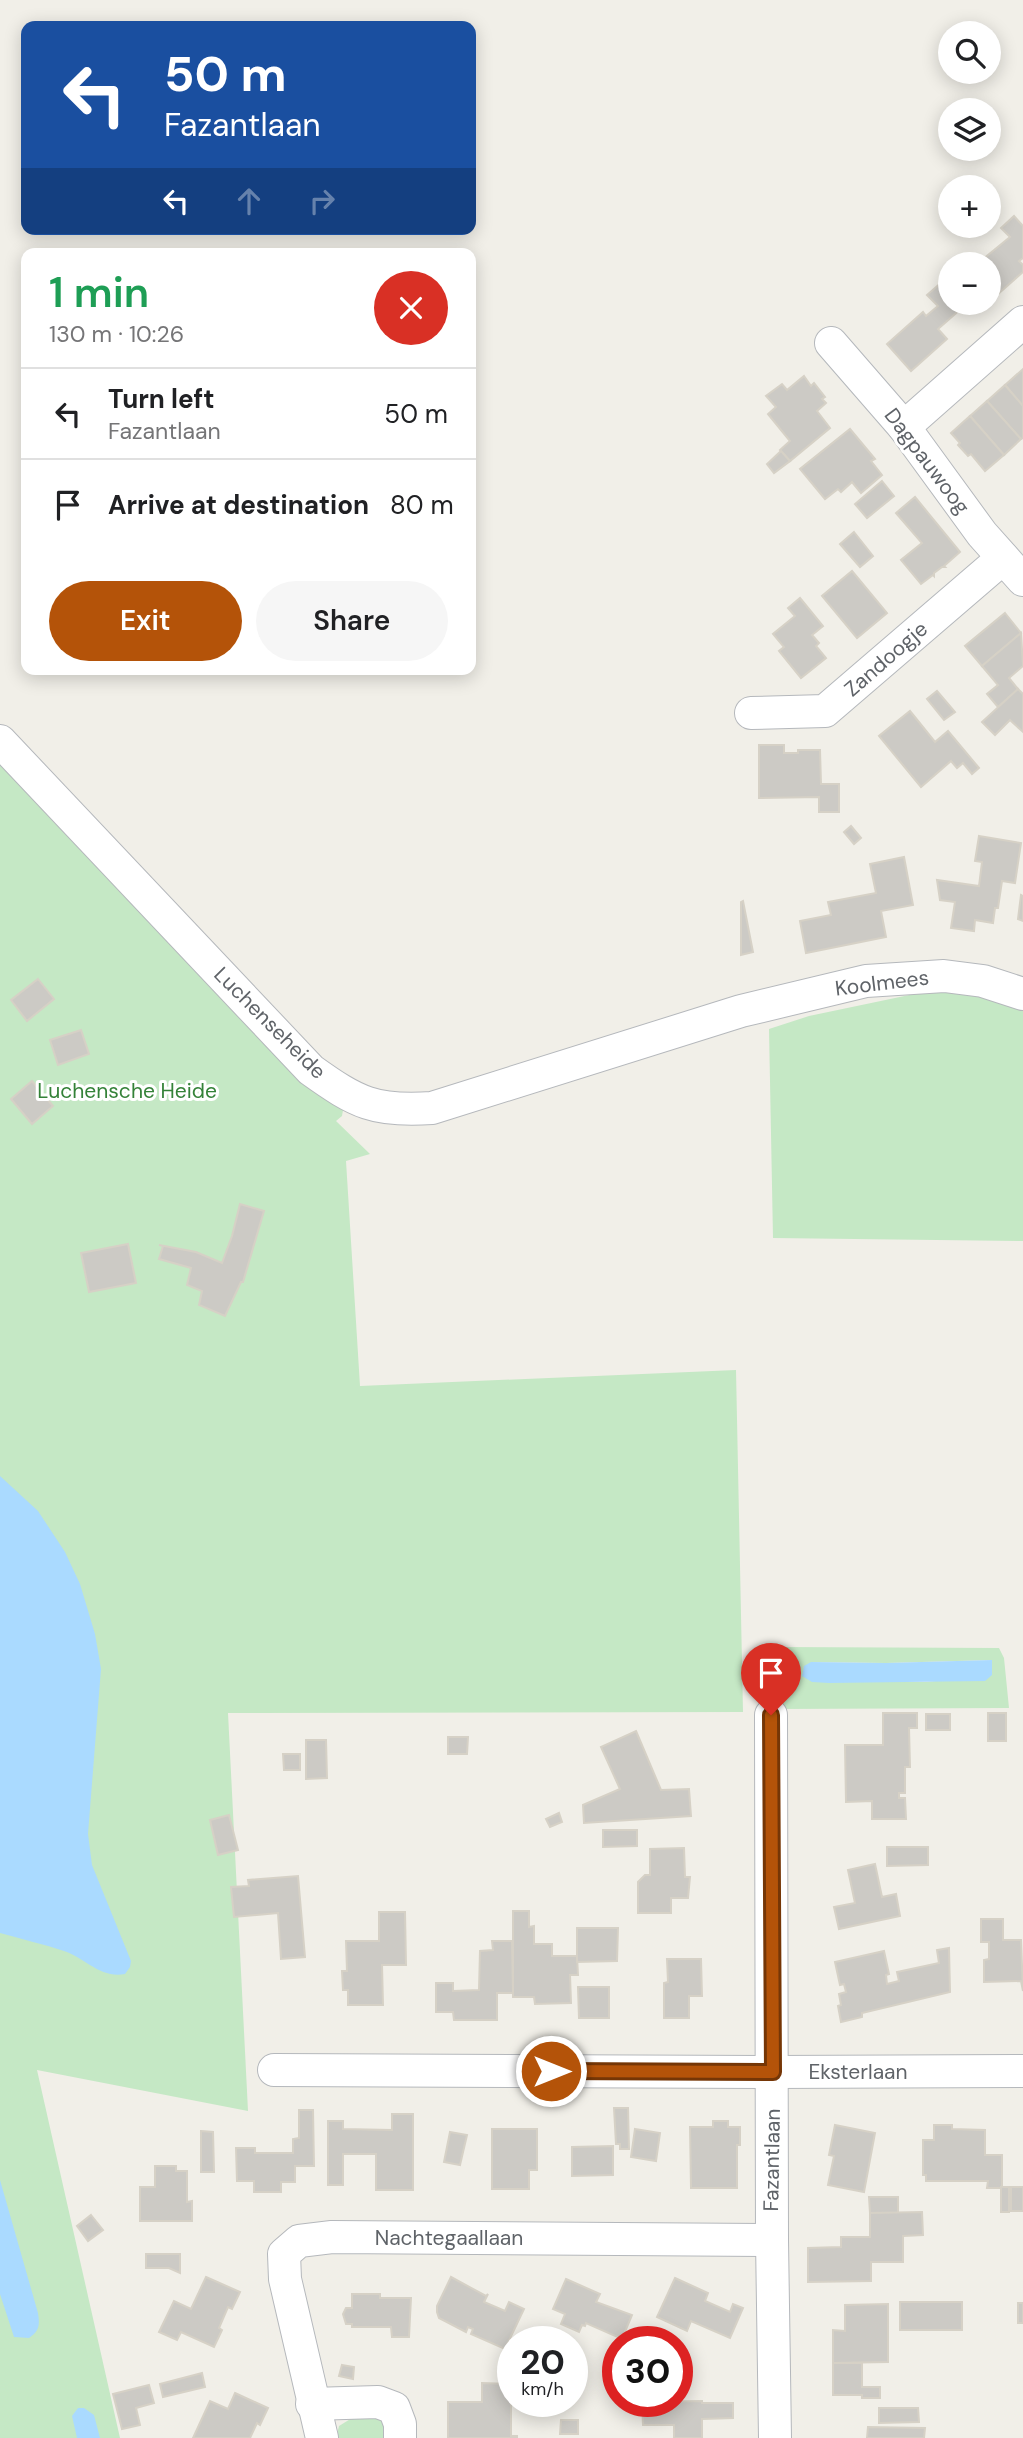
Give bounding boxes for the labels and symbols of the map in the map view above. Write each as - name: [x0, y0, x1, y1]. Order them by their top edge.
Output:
- street label: Dagpauwoog: [878, 402, 976, 520]
- street label: Zandoogje: [838, 615, 934, 703]
- street label: Luchenseheide: [208, 961, 332, 1085]
- street label: Koolmees: [834, 963, 930, 1003]
- park label: Luchensche Heide: [37, 1077, 217, 1105]
- pin: [741, 1643, 801, 1715]
- position arrow: [514, 2034, 588, 2108]
- street label: Eksterlaan: [808, 2058, 908, 2086]
- street label: Fazantlaan: [757, 2108, 787, 2212]
- street label: Nachtegaallaan: [375, 2224, 523, 2252]
- speed limit sign: 30: [602, 2326, 693, 2417]

